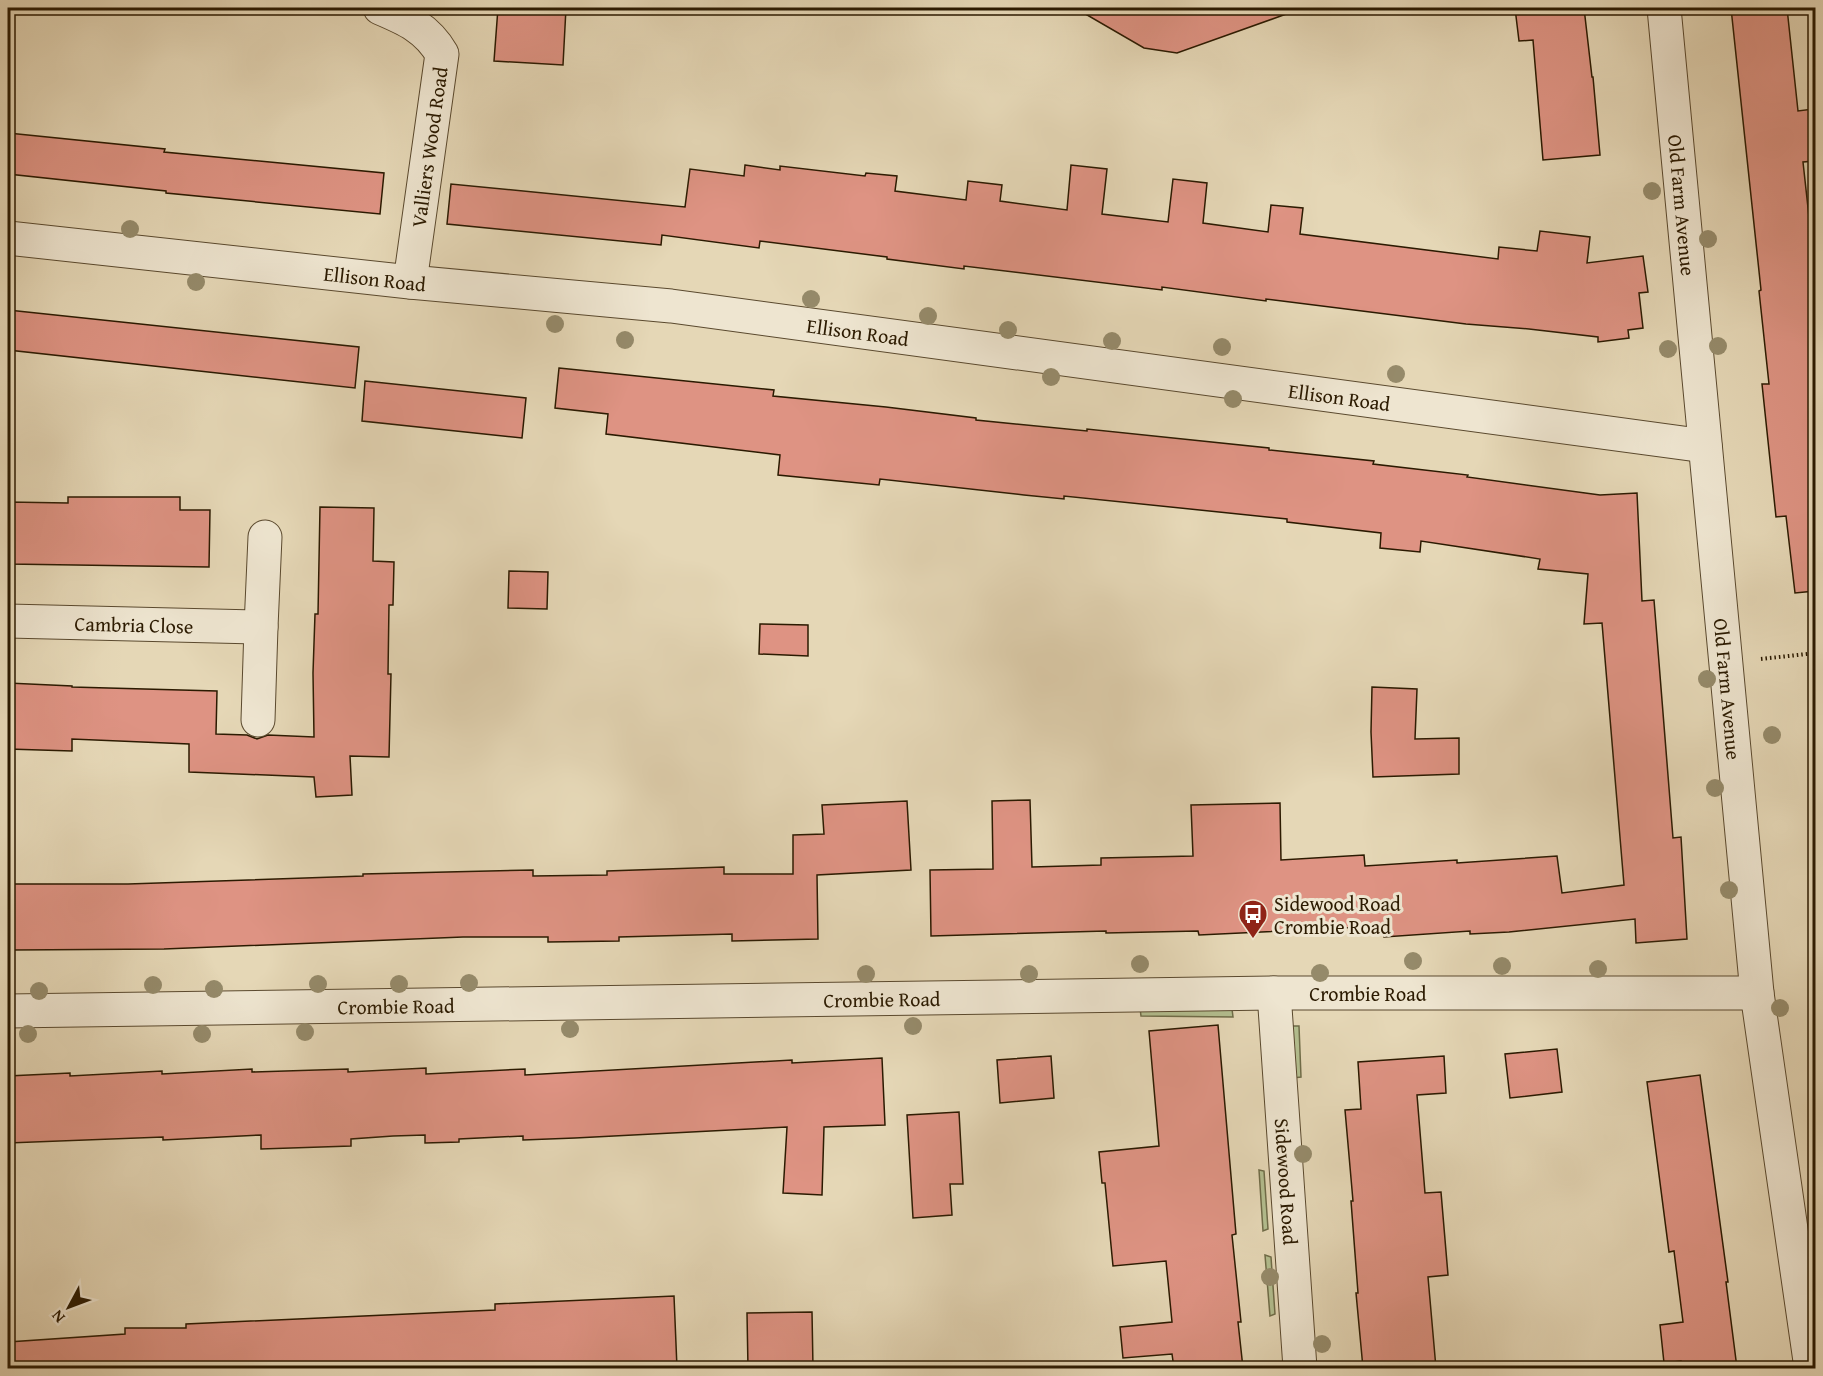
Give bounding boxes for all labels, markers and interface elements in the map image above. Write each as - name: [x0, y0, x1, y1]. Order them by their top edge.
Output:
- street label: Valliers Wood Road: [403, 65, 455, 229]
- street label: Old Farm Avenue: [1662, 133, 1704, 277]
- street label: Ellison Road: [322, 258, 428, 298]
- street label: Ellison Road: [805, 310, 911, 353]
- street label: Ellison Road: [1287, 375, 1393, 418]
- street label: Cambria Close: [74, 608, 194, 640]
- street label: Old Farm Avenue: [1707, 617, 1749, 761]
- place label: Sidewood Road Crombie Road: [1274, 889, 1401, 941]
- bus stop icon: Sidewood Road Crombie Road: [1237, 898, 1269, 940]
- street label: Crombie Road: [1309, 979, 1427, 1008]
- street label: Crombie Road: [823, 983, 941, 1014]
- street label: Crombie Road: [337, 990, 455, 1021]
- street label: Sidewood Road: [1268, 1117, 1306, 1246]
- north arrow: [39, 1277, 99, 1337]
- text: N: [45, 1305, 70, 1329]

